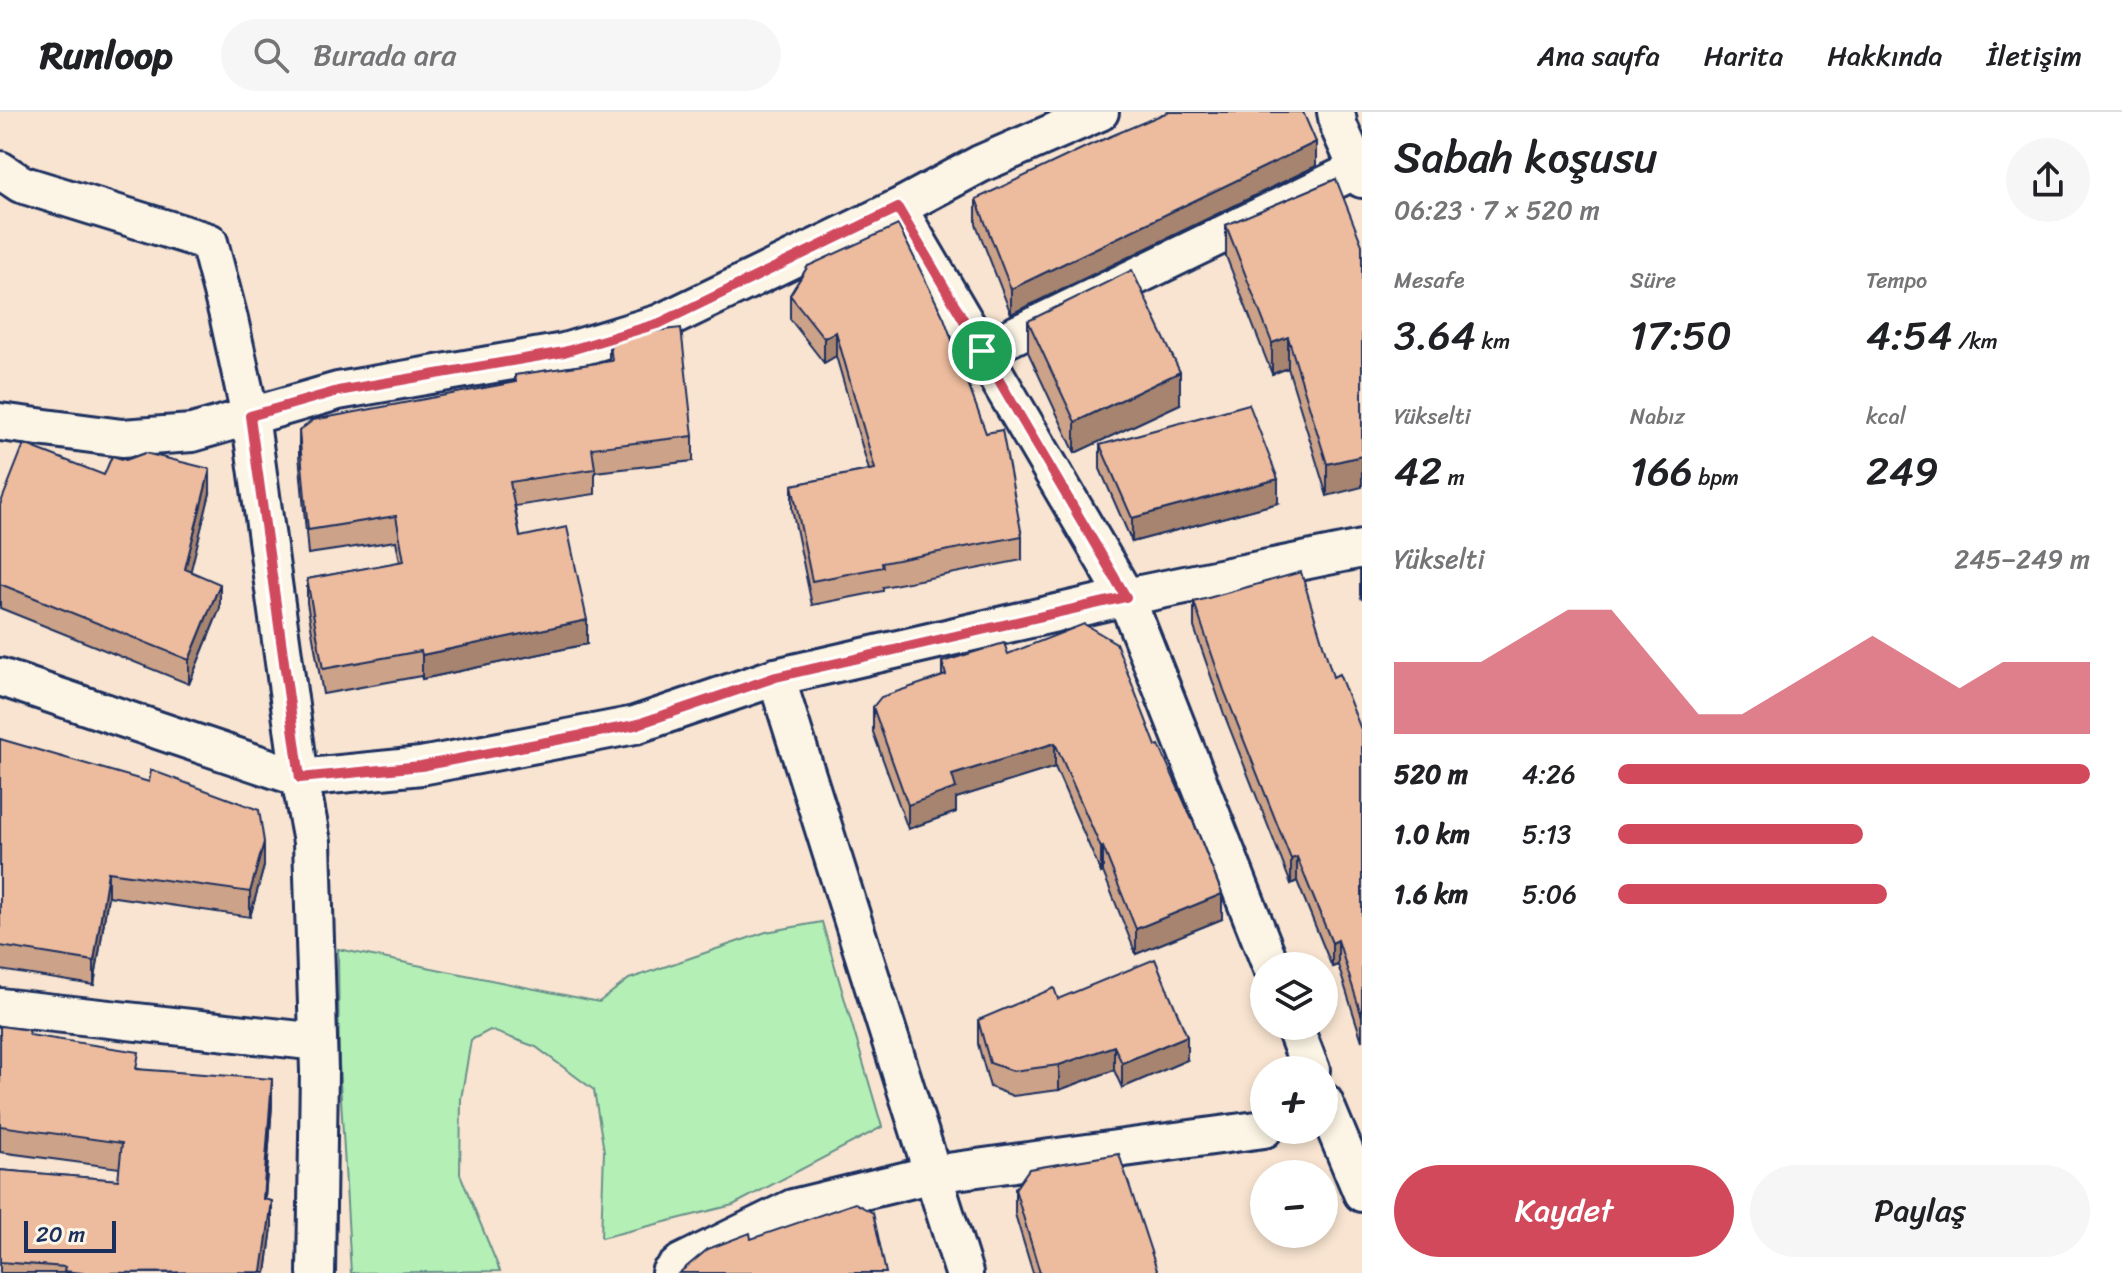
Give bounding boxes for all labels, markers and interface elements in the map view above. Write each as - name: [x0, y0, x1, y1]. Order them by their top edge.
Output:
- search box: [221, 19, 781, 91]
- text: Runloop: [40, 22, 173, 89]
- text: Burada ara: [313, 28, 456, 82]
- text: Ana sayfa: [1537, 31, 1660, 80]
- text: Harita: [1704, 31, 1783, 80]
- text: Hakkında: [1827, 31, 1942, 80]
- text: İletişim: [1986, 31, 2082, 80]
- icon: search: [249, 33, 293, 77]
- text: Sabah koşusu: [1394, 118, 1657, 196]
- button: share: [2006, 138, 2090, 222]
- text: 06:23 · 7 × 520 m: [1394, 187, 1600, 233]
- text: Mesafe: [1394, 261, 1465, 300]
- text: Süre: [1630, 261, 1676, 300]
- text: Tempo: [1866, 261, 1927, 300]
- text: 3.64: [1394, 300, 1476, 371]
- text: 17:50: [1630, 300, 1732, 371]
- text: 4:54: [1866, 300, 1953, 371]
- pin: [948, 317, 1016, 385]
- text: km: [1476, 322, 1510, 361]
- text: /km: [1953, 322, 1998, 361]
- icon: arrive: [960, 329, 1004, 373]
- text: Yükselti: [1394, 397, 1471, 436]
- text: Nabız: [1630, 397, 1685, 436]
- text: kcal: [1866, 397, 1906, 436]
- text: 42: [1394, 436, 1442, 507]
- text: 166: [1630, 436, 1693, 507]
- text: 249: [1866, 436, 1939, 507]
- text: m: [1442, 458, 1465, 497]
- text: bpm: [1693, 458, 1739, 497]
- text: Yükselti: [1394, 536, 1485, 582]
- text: 245–249 m: [1954, 536, 2090, 582]
- text: 520 m: [1394, 751, 1468, 797]
- text: 4:26: [1522, 751, 1576, 797]
- text: 1.0 km: [1394, 811, 1470, 857]
- text: 5:13: [1522, 811, 1571, 857]
- text: 1.6 km: [1394, 871, 1468, 917]
- text: 5:06: [1522, 871, 1577, 917]
- map controls: [1250, 952, 1338, 1248]
- button: layers: [1250, 952, 1338, 1040]
- button: +: [1250, 1056, 1338, 1144]
- button: −: [1250, 1160, 1338, 1248]
- button: Kaydet: [1394, 1165, 1734, 1257]
- button: Paylaş: [1750, 1165, 2090, 1257]
- text: 20 m: [36, 1215, 85, 1254]
- scale bar: [24, 1217, 116, 1253]

